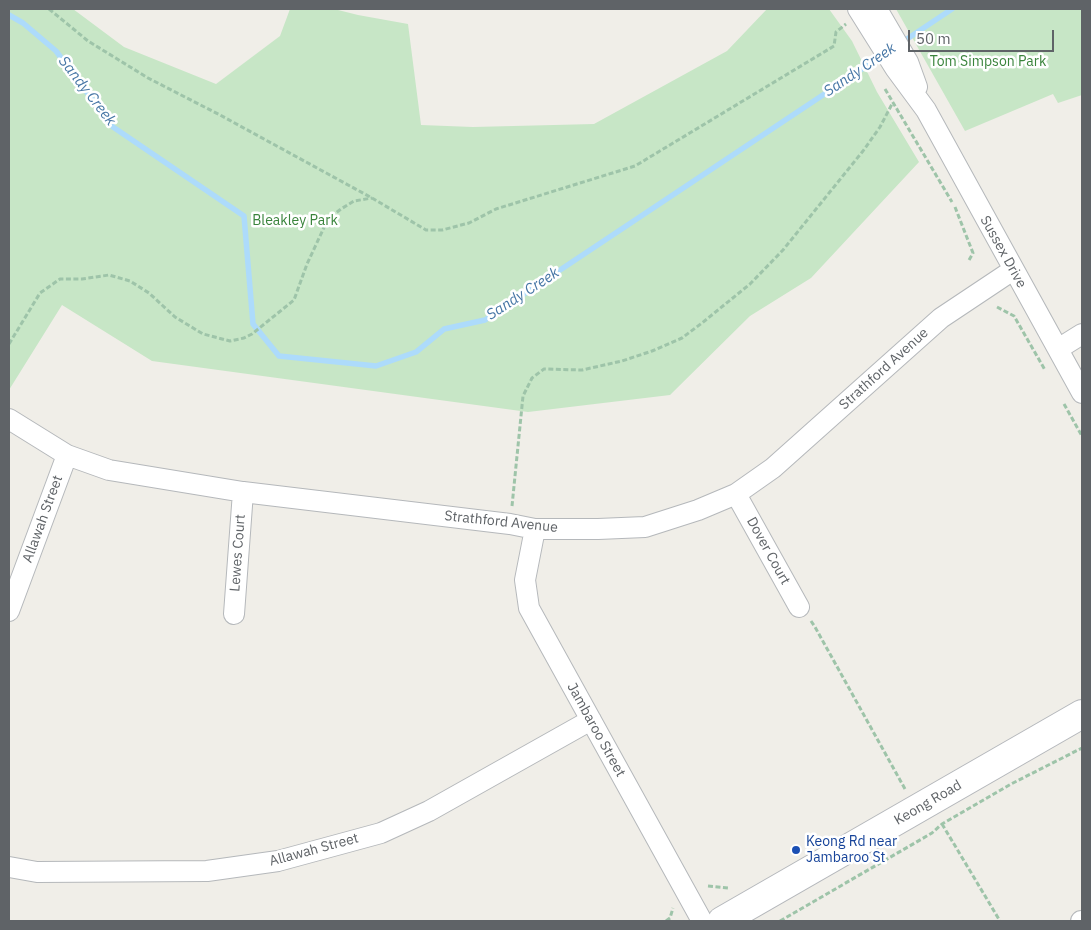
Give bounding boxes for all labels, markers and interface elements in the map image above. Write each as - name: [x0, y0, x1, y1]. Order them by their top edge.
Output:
- scale bar: [911, 20, 1057, 52]
- text: 50 m: [916, 29, 951, 48]
- water label: Sandy Creek: [821, 39, 899, 101]
- water label: Sandy Creek: [54, 53, 120, 129]
- park label: Tom Simpson Park: [930, 54, 1046, 70]
- park label: Bleakley Park: [252, 213, 338, 229]
- street label: Sussex Drive: [976, 213, 1030, 291]
- water label: Sandy Creek: [483, 264, 563, 324]
- street label: Strathford Avenue: [836, 325, 932, 413]
- street label: Allawah Street: [19, 473, 67, 565]
- street label: Strathford Avenue: [443, 508, 559, 536]
- street label: Lewes Court: [227, 514, 249, 592]
- street label: Dover Court: [743, 514, 793, 588]
- street label: Jambaroo Street: [563, 680, 629, 780]
- street label: Keong Road: [891, 777, 965, 829]
- street label: Allawah Street: [268, 830, 360, 870]
- place label: Keong Rd near Jambaroo St: [806, 834, 897, 866]
- marker: Keong Rd near Jambaroo St: [790, 844, 802, 856]

